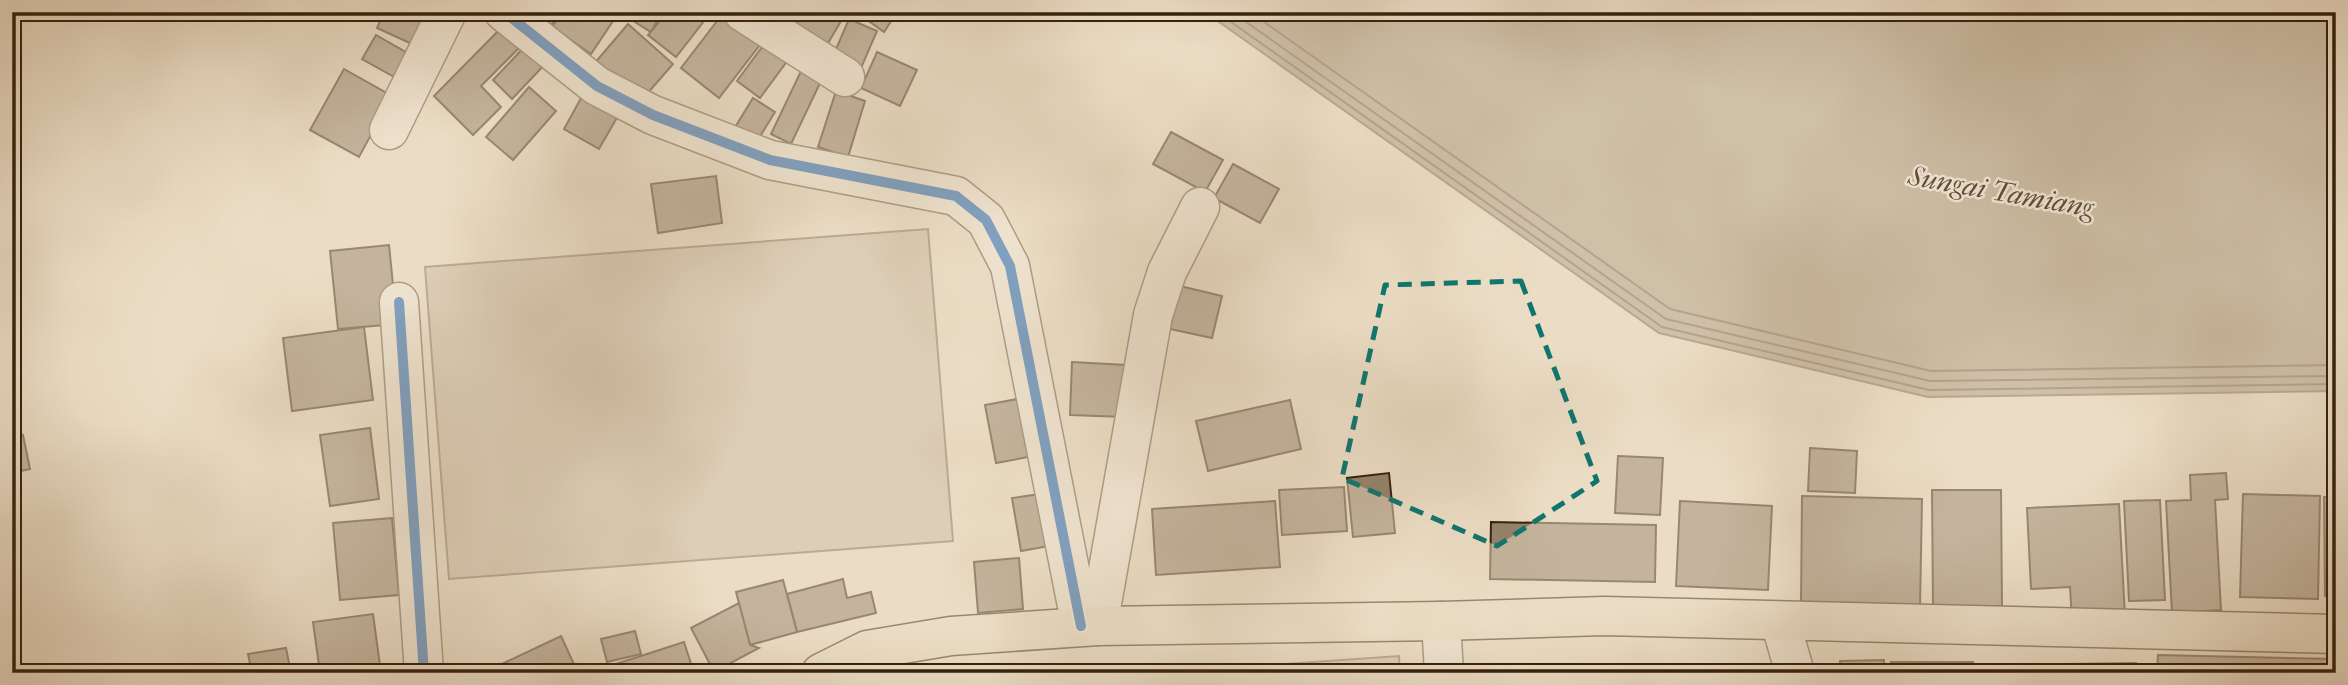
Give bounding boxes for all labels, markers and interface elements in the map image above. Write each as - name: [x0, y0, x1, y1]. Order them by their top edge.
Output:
- water label: Sungai Tamiang: [1905, 159, 2097, 224]

